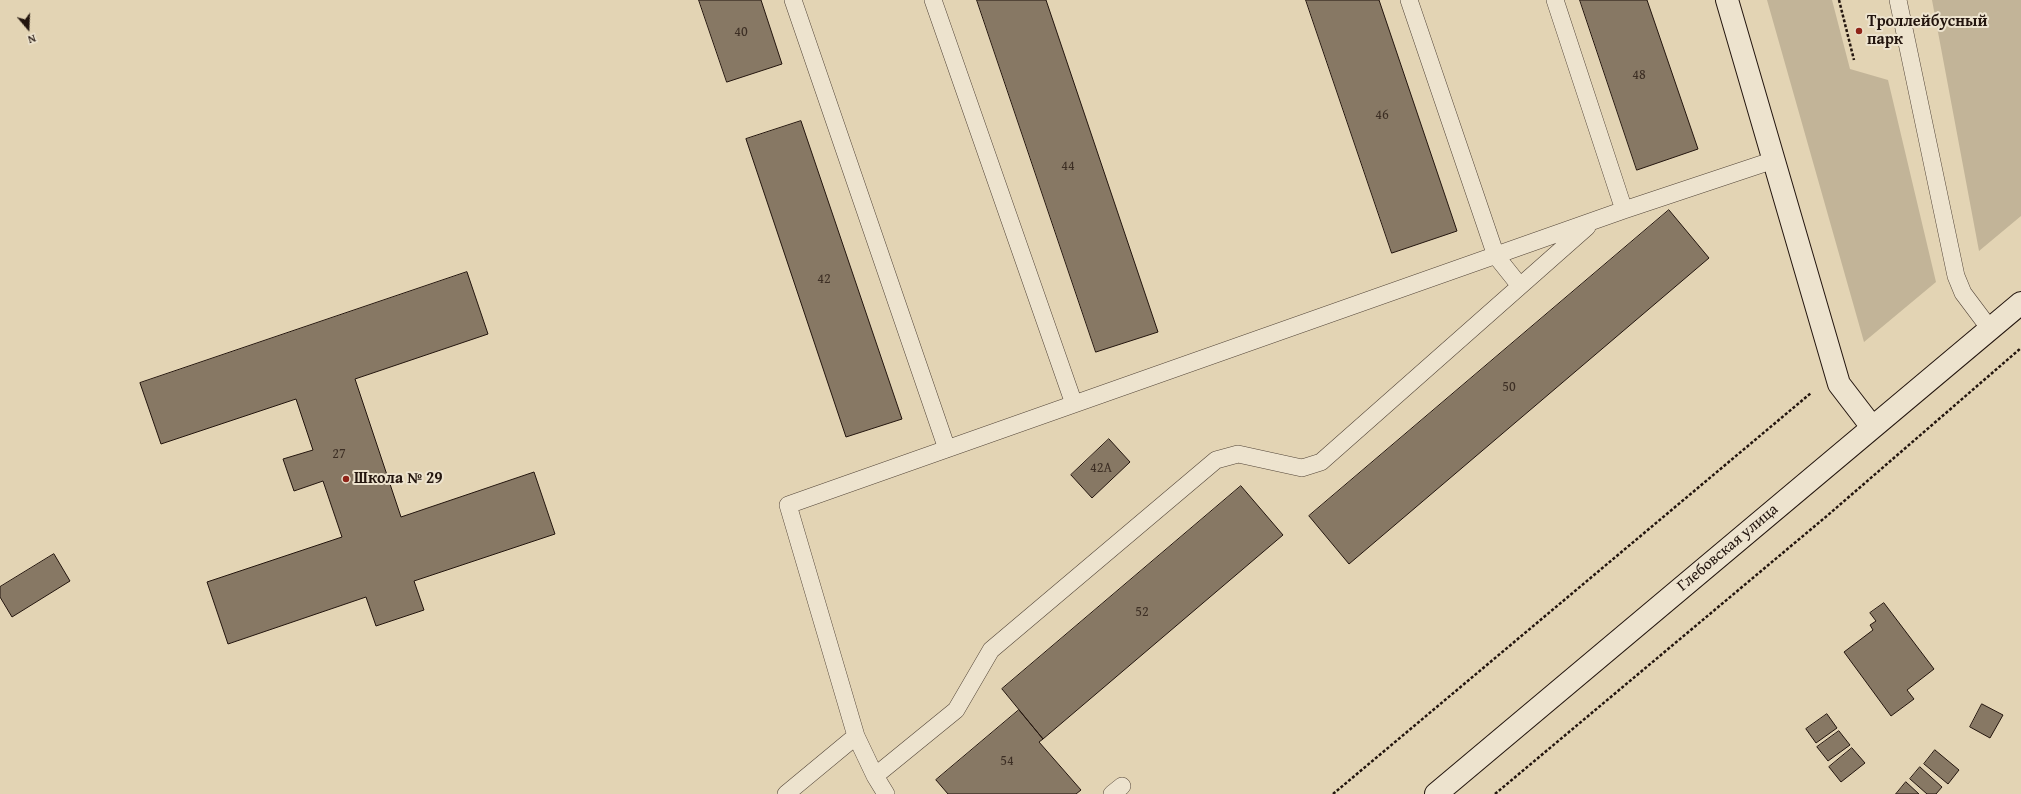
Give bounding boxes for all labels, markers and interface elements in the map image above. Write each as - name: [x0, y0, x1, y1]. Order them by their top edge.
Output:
- north arrow: [8, 8, 48, 48]
- place label: Троллейбусный парк: [1867, 12, 1987, 50]
- house number: 40: [734, 24, 748, 40]
- marker: Троллейбусный парк: [1854, 26, 1864, 36]
- text: N: [26, 31, 38, 48]
- house number: 48: [1632, 67, 1646, 83]
- house number: 46: [1375, 107, 1389, 123]
- house number: 44: [1061, 158, 1075, 174]
- house number: 42: [817, 271, 831, 287]
- house number: 50: [1502, 379, 1516, 395]
- house number: 27: [332, 446, 346, 462]
- house number: 42А: [1090, 460, 1112, 476]
- place label: Школа № 29: [354, 469, 443, 489]
- marker: Школа № 29: [341, 474, 351, 484]
- street label: Глебовская улица: [1674, 500, 1782, 596]
- house number: 52: [1135, 604, 1149, 620]
- house number: 54: [1000, 753, 1014, 769]

